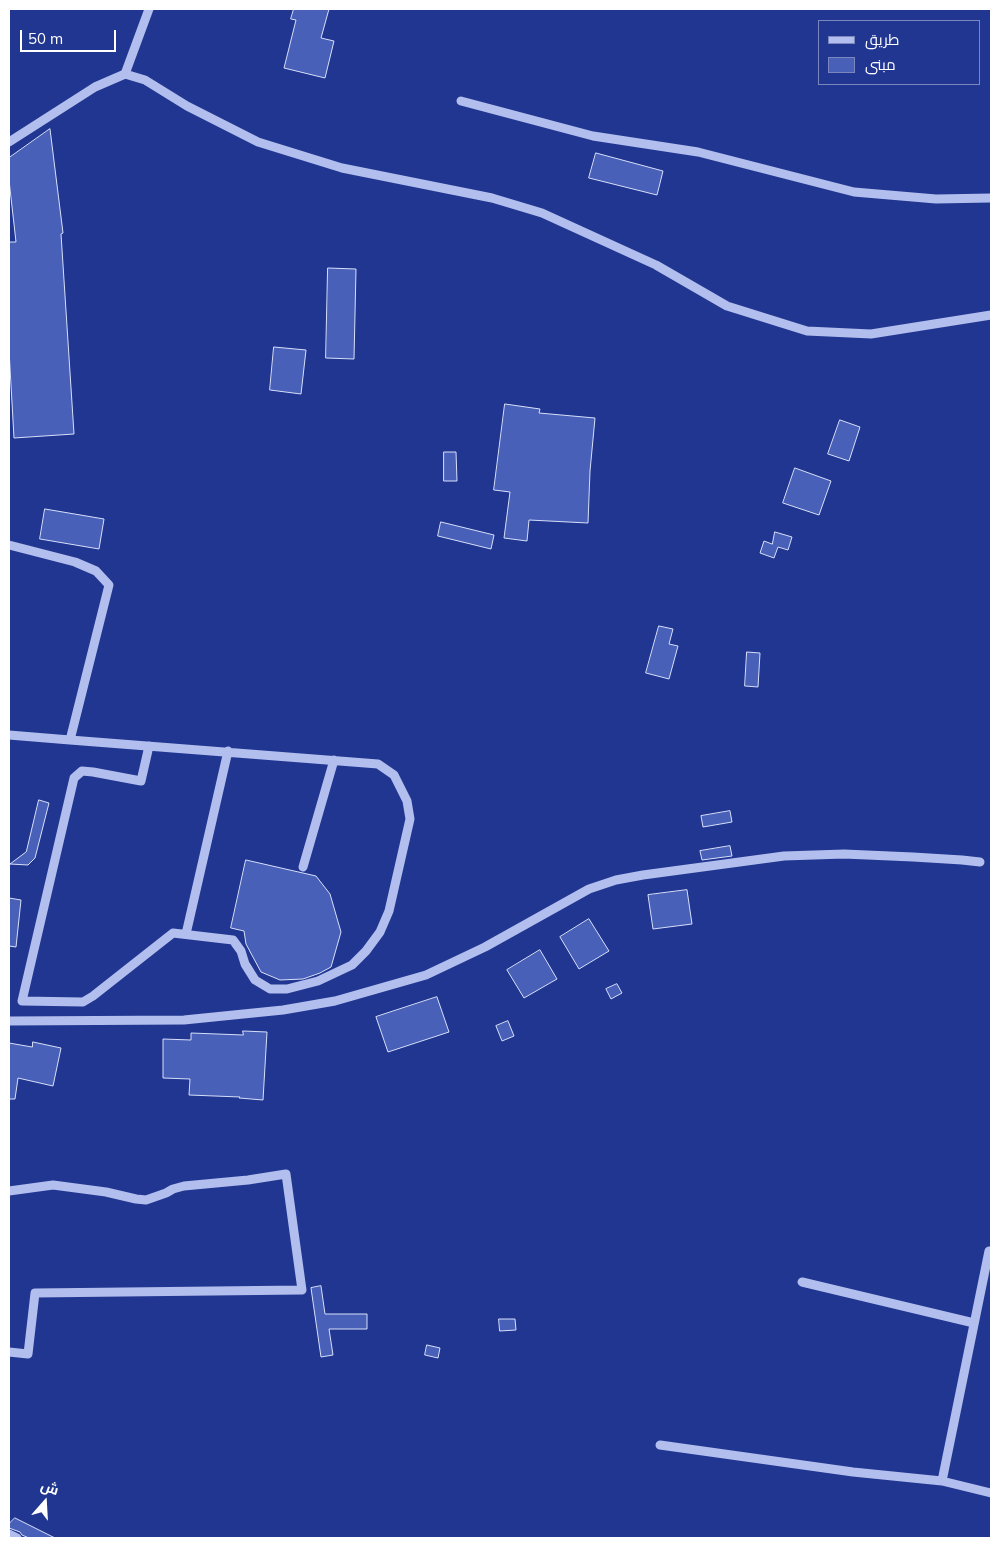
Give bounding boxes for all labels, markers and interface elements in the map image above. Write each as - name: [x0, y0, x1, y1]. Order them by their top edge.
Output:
- scale bar: [22, 20, 119, 52]
- legend: [818, 20, 980, 85]
- text: 50 m: [28, 29, 63, 48]
- text: طريق: [865, 30, 899, 49]
- text: مبنى: [865, 55, 896, 74]
- text: ش: [38, 1476, 61, 1499]
- north arrow: [20, 1477, 70, 1527]

